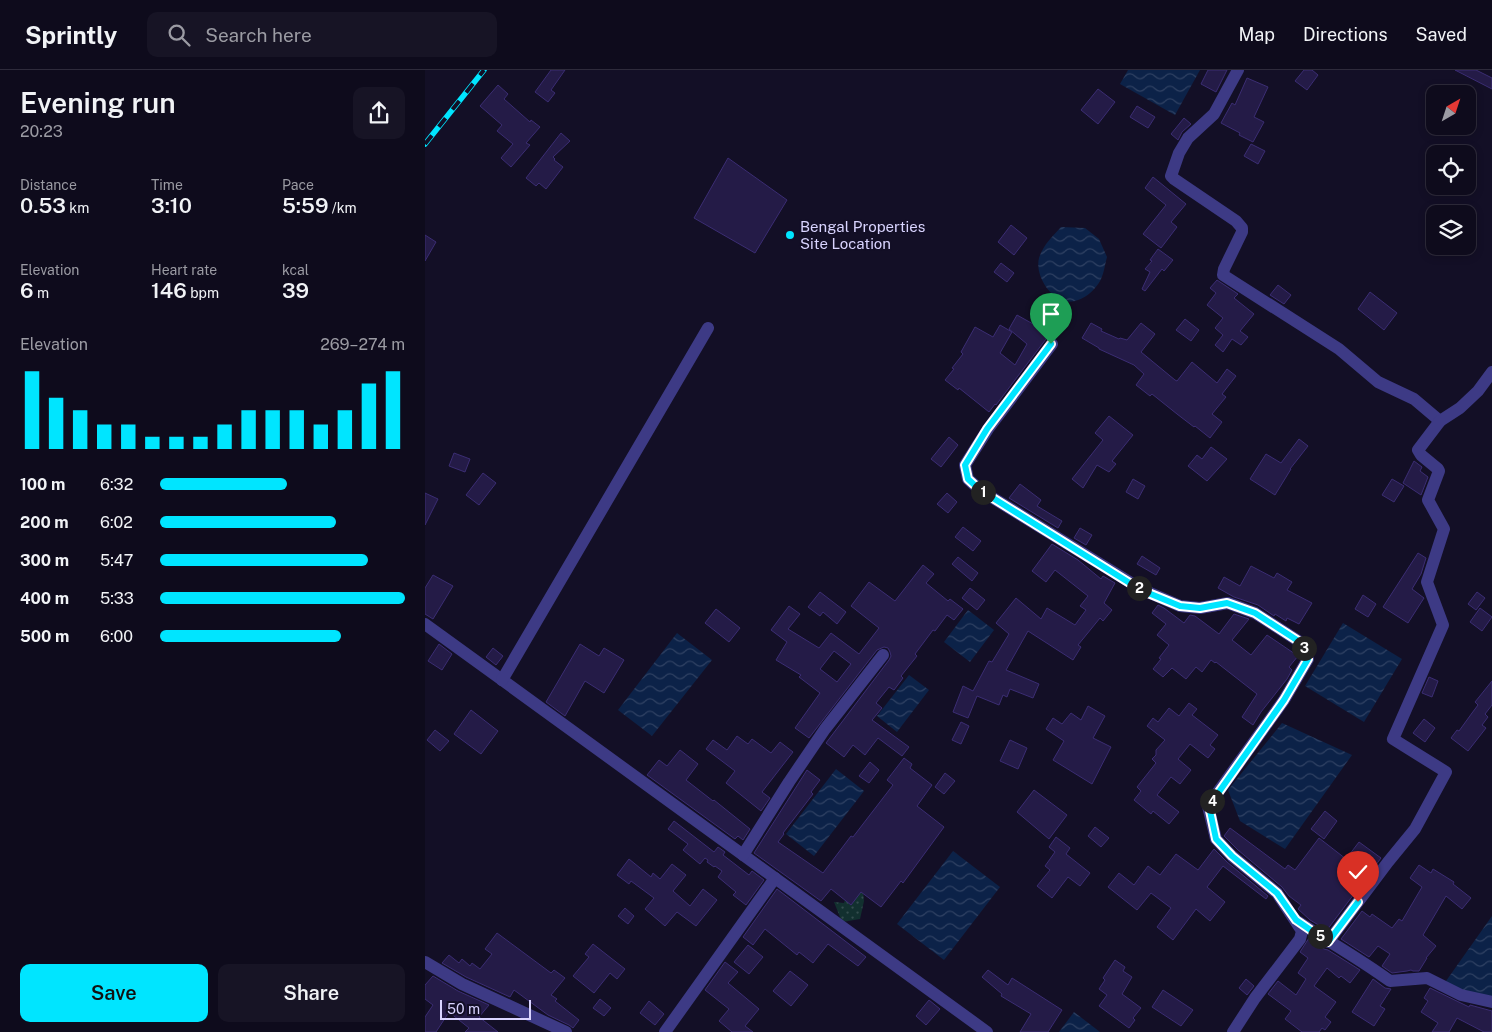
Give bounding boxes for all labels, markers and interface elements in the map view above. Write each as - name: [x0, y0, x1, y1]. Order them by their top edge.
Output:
- search box: [147, 12, 497, 57]
- text: Sprintly: [25, 21, 117, 49]
- icon: search: [165, 21, 193, 49]
- text: Search here: [205, 24, 312, 46]
- text: Map: [1238, 24, 1275, 45]
- text: Directions: [1303, 24, 1388, 45]
- text: Saved: [1416, 24, 1467, 45]
- north arrow: [1426, 85, 1476, 135]
- map controls: [1426, 85, 1476, 255]
- text: Evening run: [20, 86, 176, 119]
- button: share: [353, 87, 405, 139]
- text: 20:23: [20, 122, 63, 141]
- button: locate: [1426, 145, 1476, 195]
- text: Distance: [20, 177, 77, 193]
- text: Time: [151, 177, 183, 193]
- text: Pace: [282, 177, 314, 193]
- text: 0.53: [20, 193, 66, 218]
- text: 3:10: [151, 193, 192, 218]
- text: 5:59: [282, 193, 328, 218]
- text: km: [66, 200, 89, 216]
- text: /km: [328, 200, 357, 216]
- button: layers: [1426, 205, 1476, 255]
- place label: Bengal Properties Site Location: [800, 218, 925, 252]
- marker: Bengal Properties Site Location: [784, 229, 796, 241]
- text: Elevation: [20, 262, 79, 278]
- text: Heart rate: [151, 262, 217, 278]
- text: kcal: [282, 262, 309, 278]
- text: 6: [20, 278, 34, 303]
- text: 146: [151, 278, 187, 303]
- text: 39: [282, 278, 309, 303]
- text: m: [34, 285, 49, 301]
- text: bpm: [187, 285, 219, 301]
- pin: [1030, 293, 1072, 344]
- icon: arrive: [1037, 300, 1065, 328]
- text: Elevation: [20, 335, 88, 354]
- text: 269–274 m: [320, 335, 405, 354]
- text: 100 m: [20, 475, 65, 494]
- text: 6:32: [100, 475, 133, 494]
- pin: 1: [971, 480, 995, 504]
- text: 1: [981, 484, 987, 500]
- text: 200 m: [20, 513, 69, 532]
- text: 6:02: [100, 513, 133, 532]
- text: 300 m: [20, 551, 69, 570]
- text: 5:47: [100, 551, 133, 570]
- pin: 2: [1127, 576, 1151, 600]
- text: 2: [1135, 580, 1144, 596]
- text: 400 m: [20, 589, 69, 608]
- text: 5:33: [100, 589, 134, 608]
- text: 500 m: [20, 627, 69, 646]
- text: 6:00: [100, 627, 133, 646]
- pin: 3: [1291, 636, 1317, 660]
- text: 3: [1300, 640, 1309, 656]
- pin: 4: [1199, 788, 1225, 814]
- text: 4: [1208, 793, 1217, 809]
- pin: [1337, 851, 1379, 902]
- icon: check: [1344, 858, 1372, 886]
- pin: 5: [1307, 924, 1333, 948]
- text: 5: [1316, 928, 1325, 944]
- button: Save: [20, 964, 208, 1022]
- button: Share: [218, 964, 405, 1022]
- scale bar: [440, 997, 531, 1020]
- text: 50 m: [447, 1001, 480, 1017]

